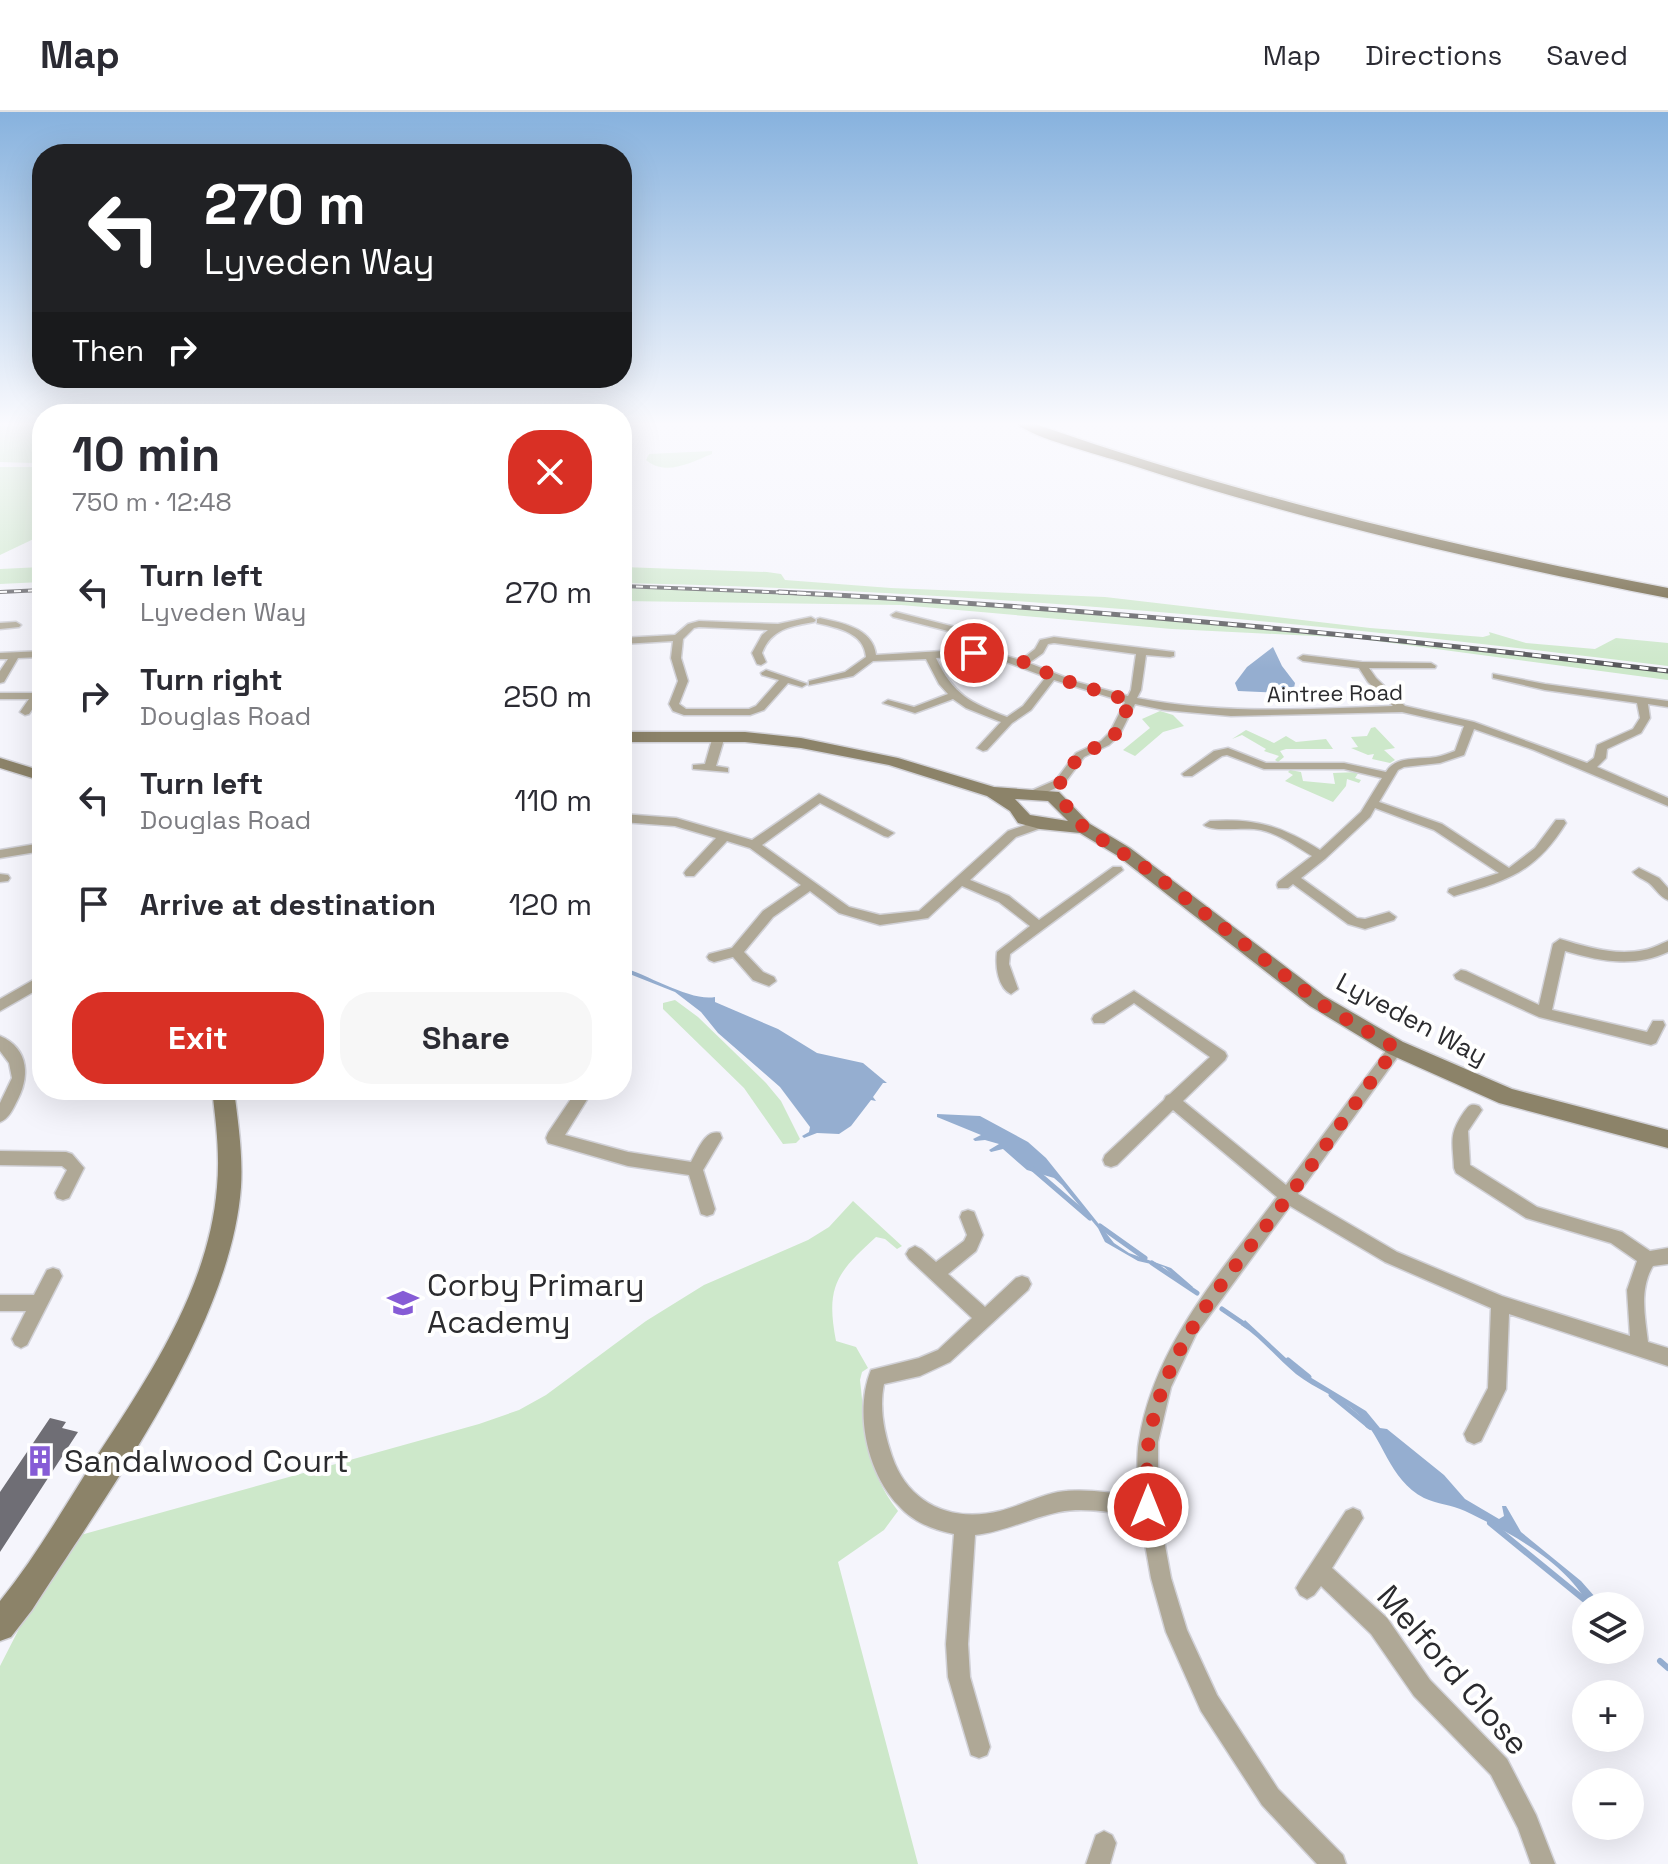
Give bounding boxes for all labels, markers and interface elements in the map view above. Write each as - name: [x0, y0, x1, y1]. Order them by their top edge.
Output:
- text: Map: [40, 31, 120, 79]
- text: Map: [1263, 37, 1321, 73]
- text: Directions: [1365, 37, 1502, 73]
- text: Saved: [1546, 37, 1628, 73]
- text: 270 m: [204, 169, 366, 240]
- icon: left: [72, 176, 176, 280]
- text: Lyveden Way: [204, 239, 434, 285]
- icon: right: [160, 328, 204, 372]
- text: Then: [72, 331, 144, 370]
- text: 10 min: [72, 424, 220, 485]
- button: close: [508, 430, 592, 514]
- text: 750 m · 12:48: [72, 485, 232, 519]
- text: Turn left: [140, 556, 263, 595]
- icon: left: [72, 570, 116, 614]
- text: 270 m: [505, 573, 592, 612]
- text: Lyveden Way: [140, 595, 306, 629]
- pin: [940, 619, 1008, 687]
- icon: arrive: [952, 631, 996, 675]
- text: Turn right: [140, 660, 283, 699]
- icon: right: [72, 674, 116, 718]
- text: 250 m: [503, 677, 592, 716]
- street label: Aintree Road: [1267, 678, 1403, 708]
- text: Douglas Road: [140, 699, 311, 733]
- text: Turn left: [140, 764, 263, 803]
- icon: left: [72, 778, 116, 822]
- text: 110 m: [514, 781, 592, 820]
- text: Douglas Road: [140, 803, 311, 837]
- icon: arrive: [72, 882, 116, 926]
- text: Arrive at destination: [140, 885, 436, 924]
- text: 120 m: [509, 885, 592, 924]
- street label: Lyveden Way: [1331, 965, 1493, 1073]
- button: Exit: [72, 992, 324, 1084]
- button: Share: [340, 992, 592, 1084]
- place label: Corby Primary Academy: [427, 1265, 645, 1342]
- school or university icon: Corby Primary Academy: [386, 1286, 420, 1320]
- place label: Sandalwood Court: [64, 1441, 349, 1481]
- building icon: Sandalwood Court: [23, 1444, 57, 1478]
- position arrow: [1106, 1465, 1190, 1549]
- street label: Melford Close: [1368, 1577, 1538, 1763]
- map controls: [1572, 1592, 1644, 1840]
- button: layers: [1572, 1592, 1644, 1664]
- button: +: [1572, 1680, 1644, 1752]
- button: −: [1572, 1768, 1644, 1840]

